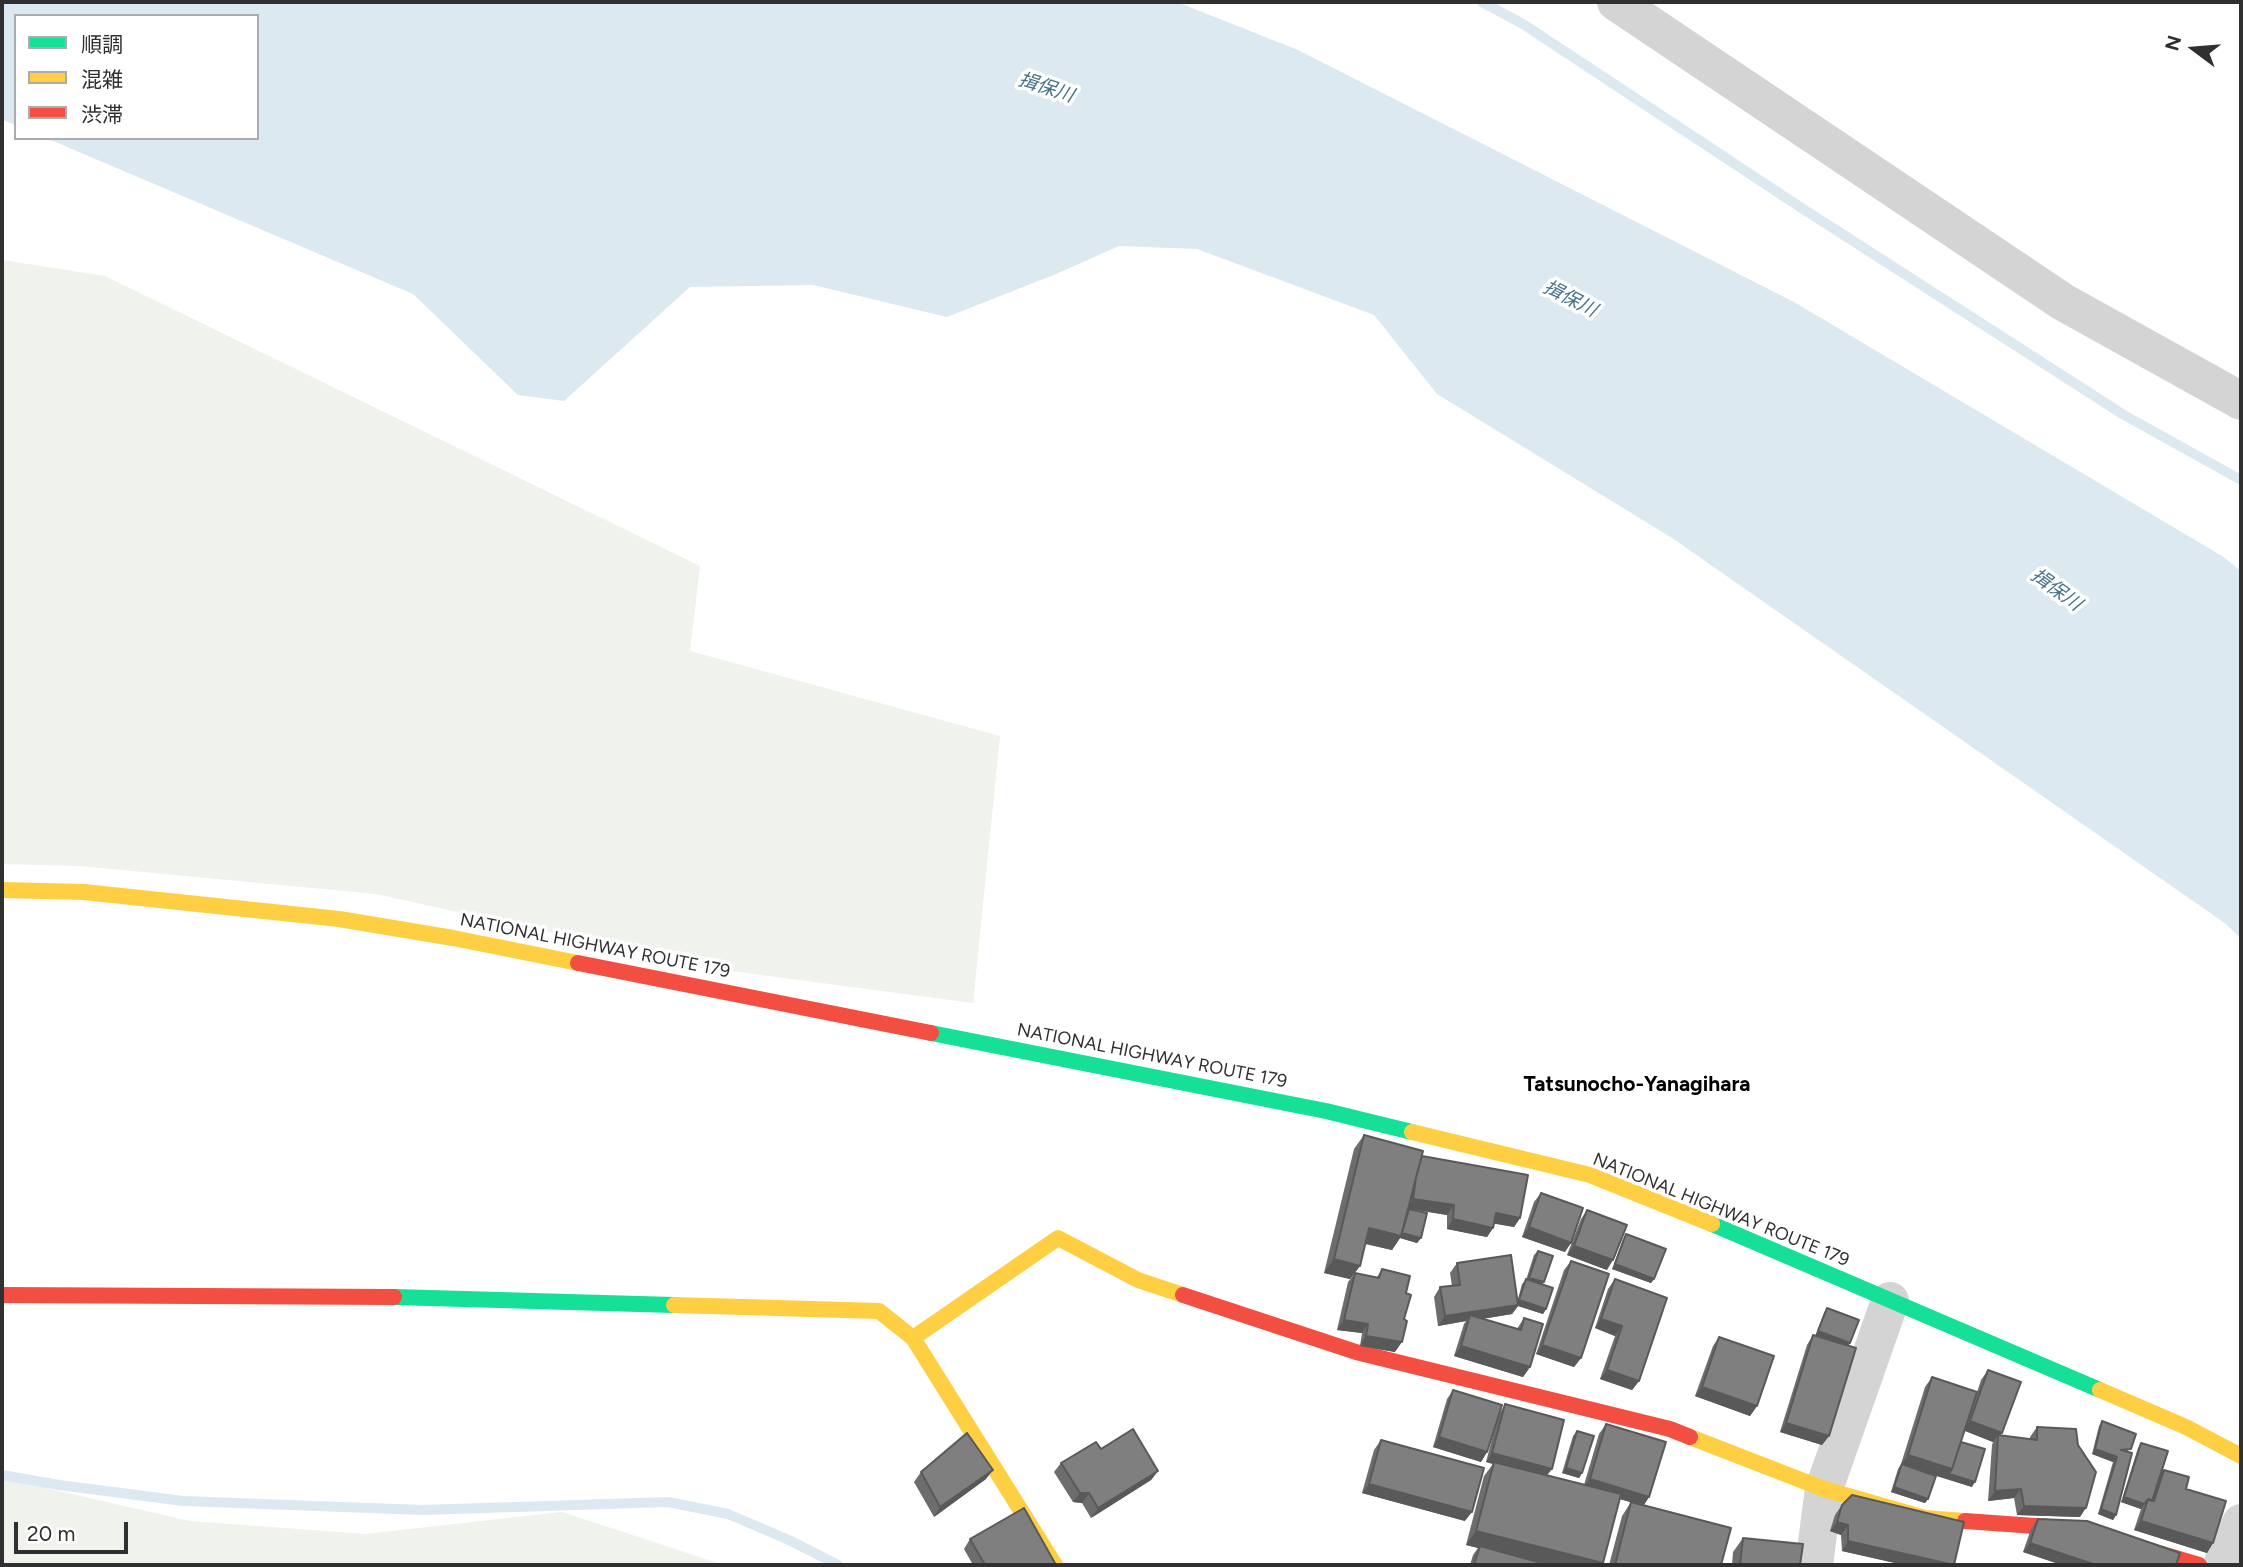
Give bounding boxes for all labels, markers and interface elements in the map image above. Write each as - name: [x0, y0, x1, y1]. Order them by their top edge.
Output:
- legend: [14, 14, 259, 140]
- north arrow: [2159, 14, 2229, 84]
- text: 順調: [81, 32, 123, 57]
- text: N: [2160, 33, 2186, 53]
- text: 混雑: [81, 67, 123, 92]
- water label: 揖保川: [1015, 68, 1077, 108]
- text: 渋滞: [81, 102, 123, 127]
- water label: 揖保川: [1539, 276, 1601, 322]
- water label: 揖保川: [2026, 564, 2086, 616]
- street label: NATIONAL HIGHWAY ROUTE 179: [458, 909, 732, 983]
- street label: NATIONAL HIGHWAY ROUTE 179: [1015, 1019, 1289, 1093]
- district label: Tatsunocho-Yanagihara: [1523, 1072, 1751, 1098]
- street label: NATIONAL HIGHWAY ROUTE 179: [1590, 1149, 1852, 1271]
- scale bar: [18, 1508, 131, 1552]
- text: 20 m: [27, 1521, 75, 1546]

